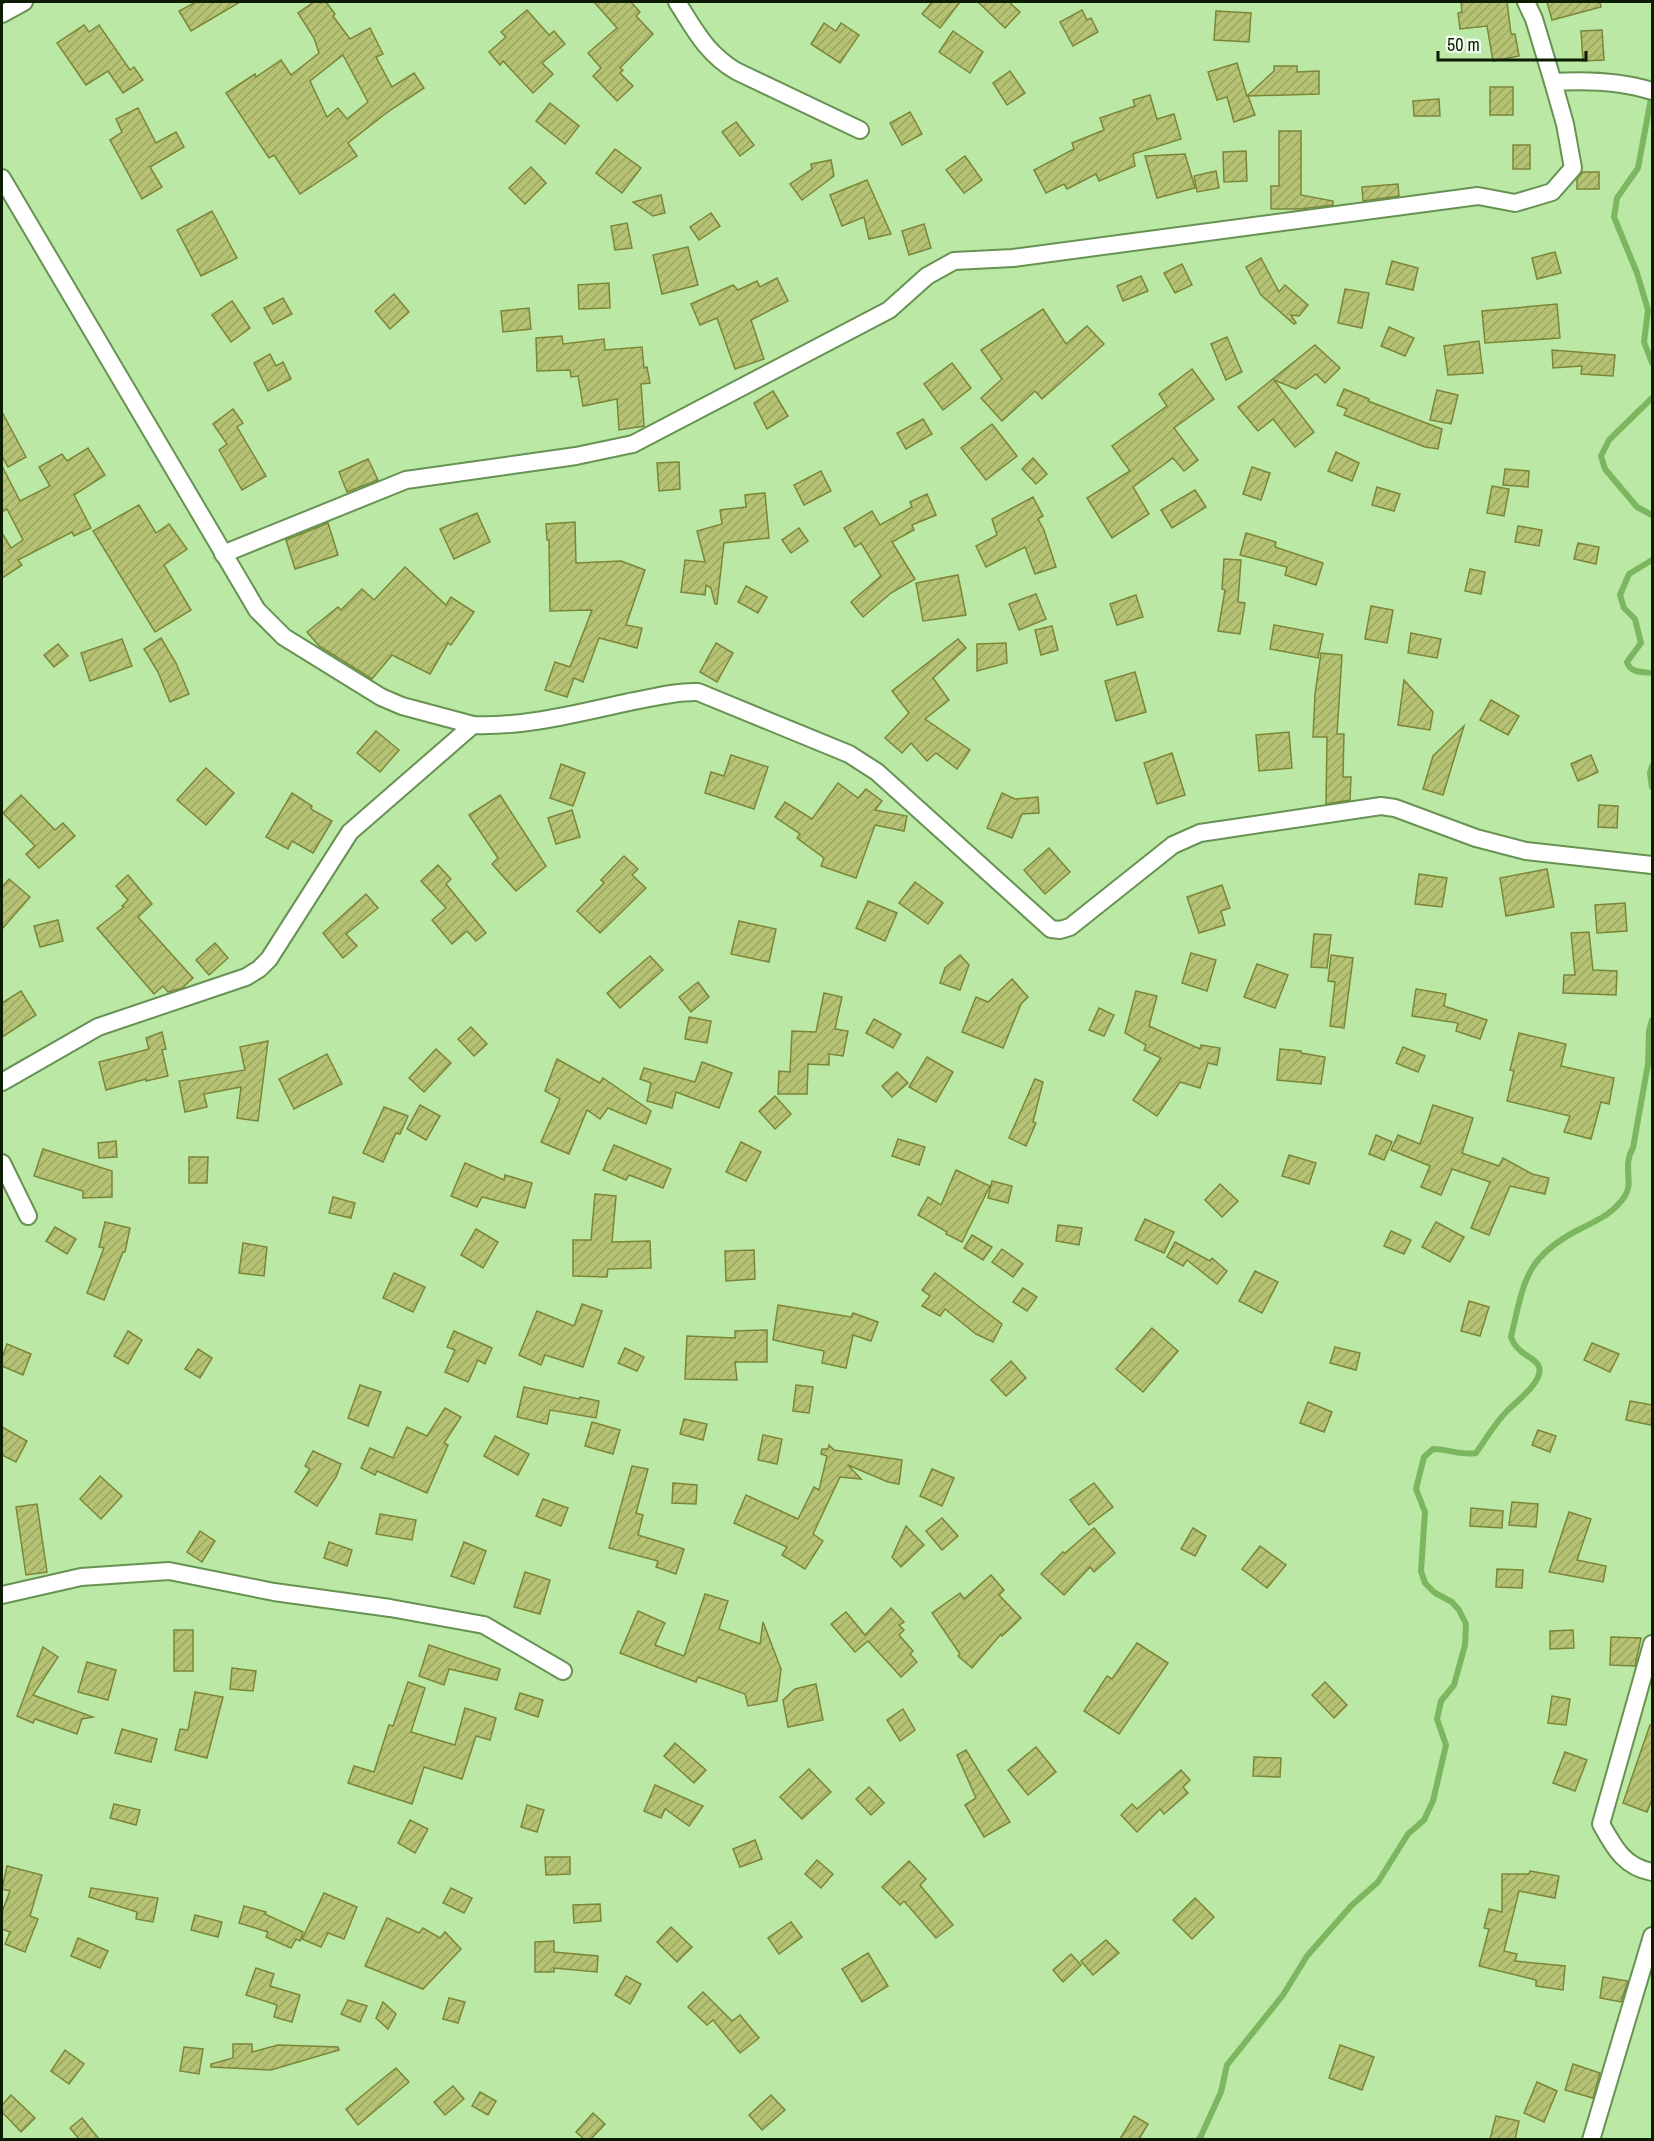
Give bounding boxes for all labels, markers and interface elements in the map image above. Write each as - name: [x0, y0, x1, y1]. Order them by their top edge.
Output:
- scale bar: [1438, 24, 1586, 62]
- text: 50 m: [1447, 32, 1480, 57]

